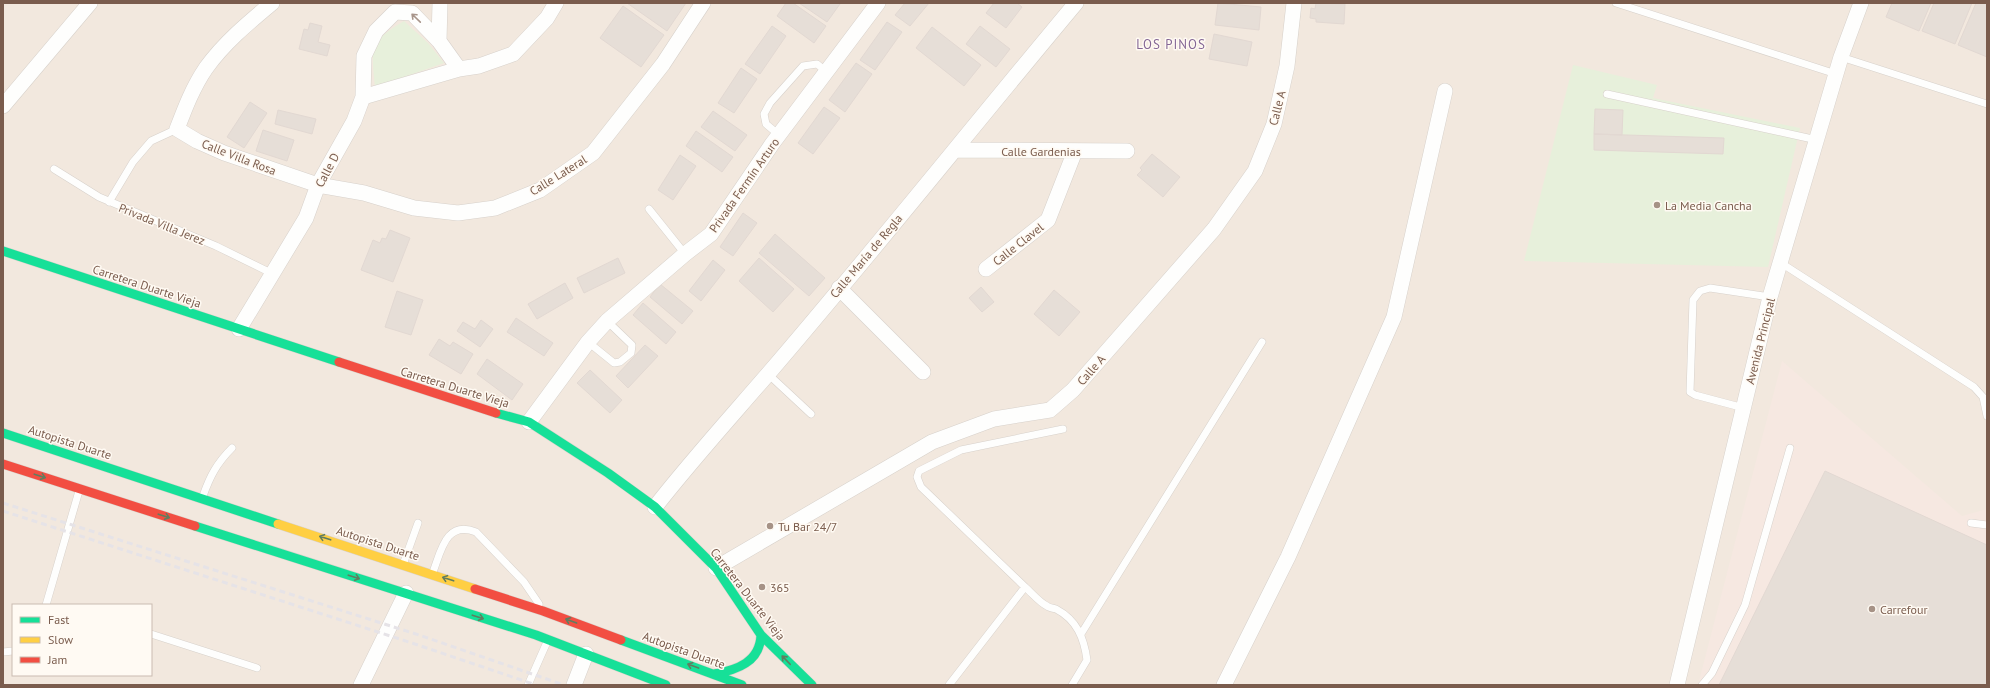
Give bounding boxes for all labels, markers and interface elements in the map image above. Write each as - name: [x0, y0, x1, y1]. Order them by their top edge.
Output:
- one-way arrow: [411, 13, 421, 23]
- district label: LOS PINOS: [1136, 36, 1206, 53]
- street label: Calle A: [1265, 89, 1289, 127]
- street label: Privada Fermín Arturo: [706, 135, 782, 235]
- street label: Calle Villa Rosa: [200, 136, 278, 178]
- street label: Calle Gardenias: [1001, 144, 1081, 159]
- street label: Calle D: [312, 150, 342, 190]
- street label: Calle Lateral: [527, 151, 590, 198]
- place label: La Media Cancha: [1665, 198, 1752, 213]
- street label: Privada Villa Jerez: [117, 200, 207, 248]
- marker: La Media Cancha: [1652, 200, 1662, 210]
- street label: Calle María de Regla: [827, 211, 906, 301]
- street label: Calle Clavel: [990, 219, 1047, 269]
- street label: Carretera Duarte Vieja: [91, 261, 203, 311]
- street label: Avenida Principal: [1742, 296, 1778, 386]
- street label: Calle A: [1074, 352, 1108, 388]
- street label: Carretera Duarte Vieja: [399, 363, 511, 411]
- street label: Autopista Duarte: [27, 421, 113, 463]
- one-way arrow: [34, 473, 46, 481]
- one-way arrow: [157, 513, 170, 520]
- place label: Tu Bar 24/7: [778, 519, 837, 534]
- marker: Tu Bar 24/7: [765, 521, 775, 531]
- street label: Autopista Duarte: [335, 522, 421, 564]
- one-way arrow: [318, 534, 331, 541]
- street label: Carretera Duarte Vieja: [707, 545, 789, 643]
- one-way arrow: [348, 574, 361, 581]
- one-way arrow: [442, 575, 455, 582]
- place label: 365: [770, 580, 790, 595]
- marker: 365: [757, 582, 767, 592]
- place label: Carrefour: [1880, 602, 1928, 617]
- legend: [12, 604, 152, 676]
- marker: Carrefour: [1867, 604, 1877, 614]
- text: Fast: [48, 612, 69, 627]
- one-way arrow: [472, 613, 484, 621]
- one-way arrow: [565, 617, 578, 624]
- street label: Autopista Duarte: [641, 628, 727, 672]
- text: Slow: [48, 632, 73, 647]
- text: Jam: [47, 652, 67, 667]
- one-way arrow: [781, 655, 791, 665]
- one-way arrow: [687, 662, 699, 670]

